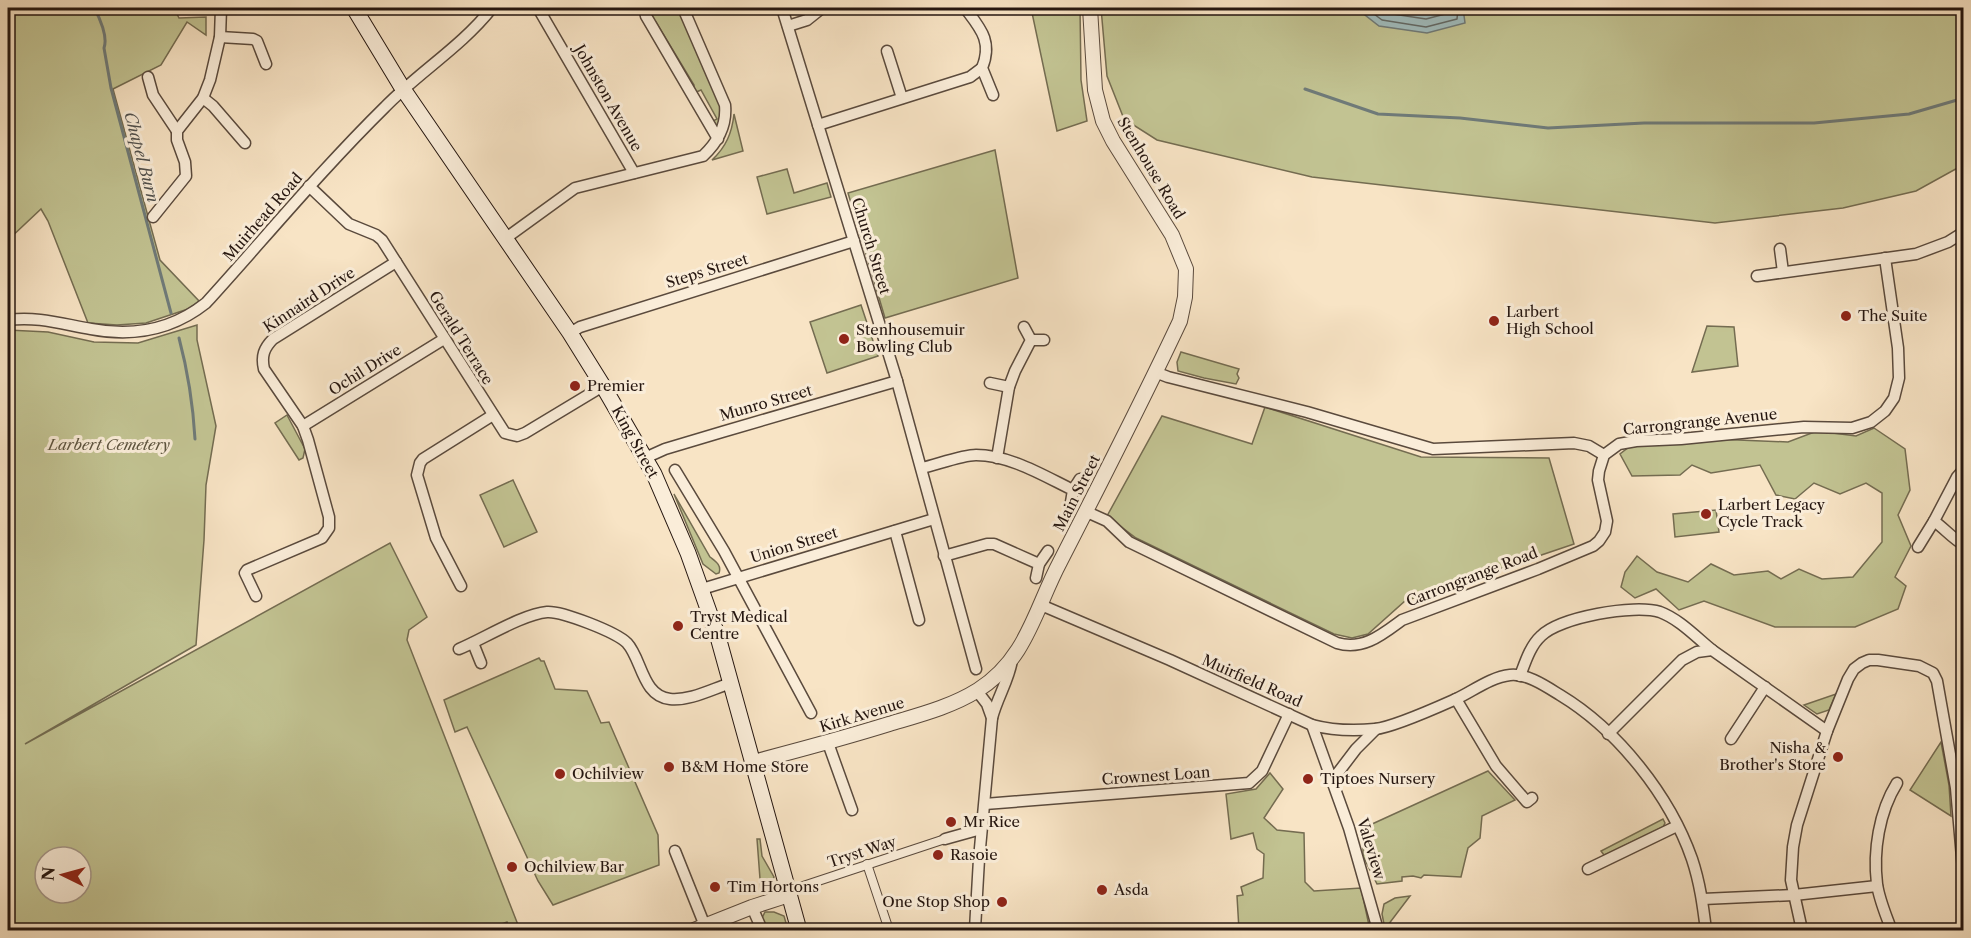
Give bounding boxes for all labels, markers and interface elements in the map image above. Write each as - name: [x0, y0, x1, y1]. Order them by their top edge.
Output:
- street label: Johnston Avenue: [569, 39, 647, 155]
- water label: Chapel Burn: [120, 109, 164, 205]
- street label: Stenhouse Road: [1113, 113, 1189, 222]
- street label: Muirhead Road: [219, 169, 306, 265]
- street label: Church Street: [848, 195, 895, 297]
- street label: Steps Street: [663, 249, 751, 292]
- street label: Kinnaird Drive: [259, 263, 358, 336]
- street label: Gerald Terrace: [425, 287, 498, 388]
- place label: Larbert High School: [1506, 302, 1594, 338]
- place label: The Suite: [1858, 306, 1928, 325]
- marker: The Suite: [1839, 309, 1853, 323]
- marker: Larbert High School: [1487, 314, 1501, 328]
- place label: Stenhousemuir Bowling Club: [856, 320, 966, 356]
- marker: Stenhousemuir Bowling Club: [837, 332, 851, 346]
- street label: Ochil Drive: [325, 340, 404, 399]
- place label: Premier: [587, 376, 645, 395]
- marker: Premier: [568, 379, 582, 393]
- street label: Munro Street: [717, 380, 815, 425]
- street label: King Street: [608, 402, 663, 482]
- street label: Carrongrange Avenue: [1622, 404, 1778, 439]
- park label: Larbert Cemetery: [47, 435, 170, 454]
- street label: Main Street: [1049, 451, 1104, 534]
- place label: Larbert Legacy Cycle Track: [1718, 495, 1826, 531]
- marker: Larbert Legacy Cycle Track: [1699, 507, 1713, 521]
- street label: Union Street: [748, 522, 840, 567]
- street label: Carrongrange Road: [1403, 543, 1540, 610]
- place label: Tryst Medical Centre: [690, 607, 788, 643]
- marker: Tryst Medical Centre: [671, 619, 685, 633]
- street label: Muirfield Road: [1199, 650, 1305, 711]
- street label: Kirk Avenue: [817, 693, 907, 736]
- place label: Nisha & Brother's Store: [1719, 738, 1826, 774]
- marker: Nisha & Brother's Store: [1831, 750, 1845, 764]
- place label: B&M Home Store: [681, 757, 809, 776]
- marker: B&M Home Store: [662, 760, 676, 774]
- street label: Crownest Loan: [1101, 762, 1211, 789]
- place label: Ochilview: [572, 764, 644, 783]
- marker: Ochilview: [553, 767, 567, 781]
- place label: Tiptoes Nursery: [1320, 769, 1436, 788]
- marker: Tiptoes Nursery: [1301, 772, 1315, 786]
- place label: Mr Rice: [963, 812, 1020, 831]
- marker: Mr Rice: [944, 815, 958, 829]
- street label: Valeview: [1353, 815, 1390, 882]
- street label: Tryst Way: [825, 831, 899, 872]
- north arrow: [33, 845, 93, 905]
- place label: Rasoie: [950, 845, 998, 864]
- marker: Rasoie: [931, 848, 945, 862]
- place label: Ochilview Bar: [524, 857, 625, 876]
- marker: Ochilview Bar: [505, 860, 519, 874]
- text: N: [37, 866, 59, 881]
- place label: Tim Hortons: [727, 877, 819, 896]
- marker: Tim Hortons: [708, 880, 722, 894]
- place label: Asda: [1113, 880, 1149, 899]
- marker: Asda: [1095, 883, 1109, 897]
- place label: One Stop Shop: [882, 892, 990, 911]
- marker: One Stop Shop: [995, 895, 1009, 909]

